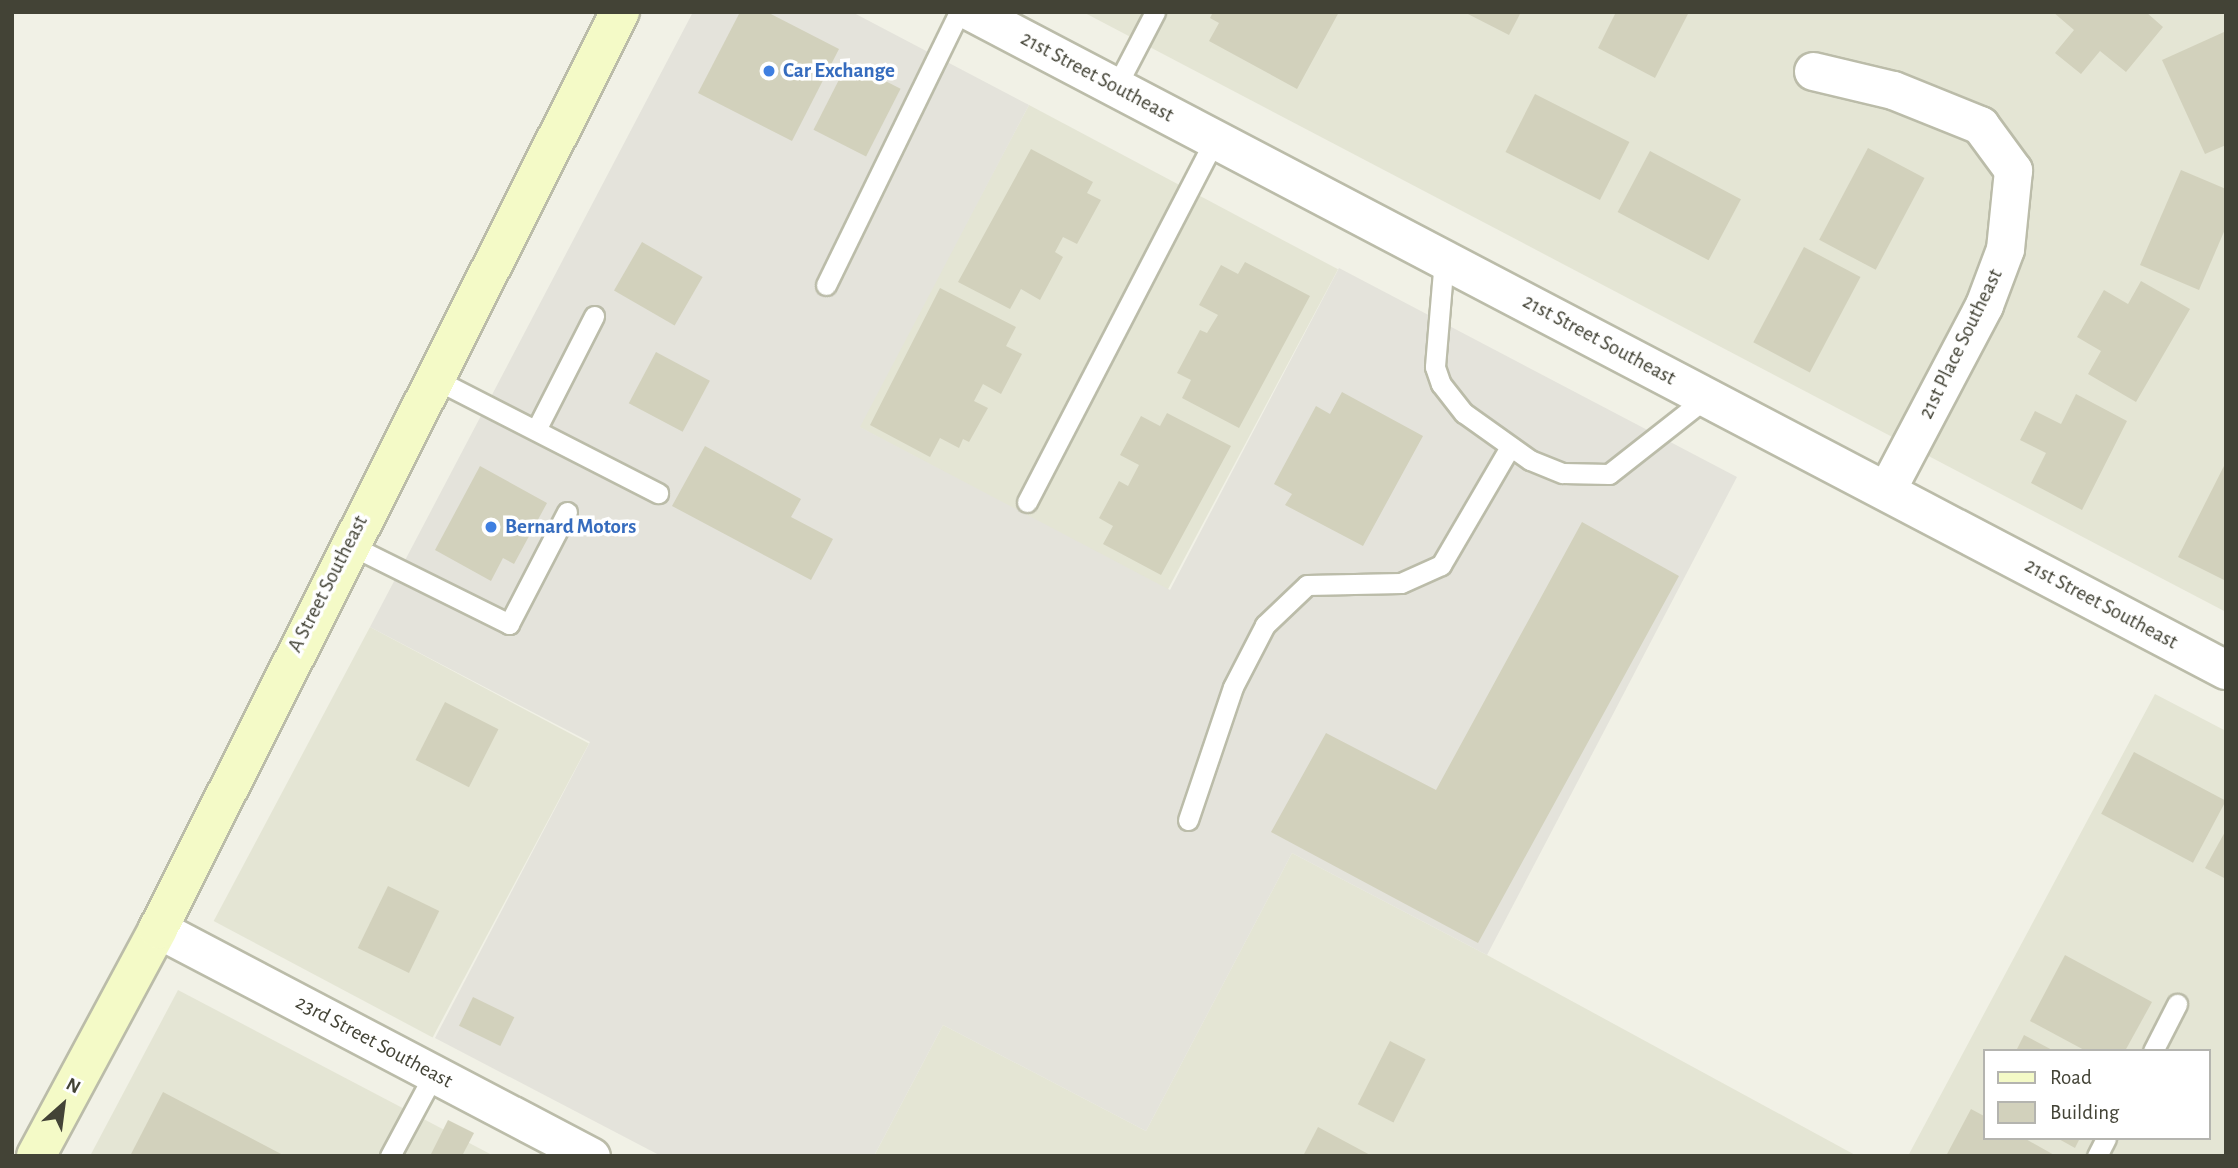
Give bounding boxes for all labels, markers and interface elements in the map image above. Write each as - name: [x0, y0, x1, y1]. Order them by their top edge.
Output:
- street label: 21st Street Southeast: [1016, 26, 1178, 128]
- place label: Car Exchange: [783, 58, 895, 84]
- marker: Car Exchange: [761, 63, 777, 79]
- street label: 21st Place Southeast: [1914, 265, 2008, 423]
- street label: 21st Street Southeast: [1518, 289, 1680, 391]
- street label: A Street Southeast: [283, 511, 373, 657]
- place label: Bernard Motors: [505, 514, 636, 540]
- marker: Bernard Motors: [483, 519, 499, 535]
- street label: 21st Street Southeast: [2020, 553, 2182, 655]
- street label: 23rd Street Southeast: [291, 990, 457, 1094]
- legend: [1982, 1049, 2210, 1140]
- text: Road: [2050, 1067, 2092, 1088]
- north arrow: [28, 1070, 98, 1140]
- text: N: [63, 1075, 83, 1098]
- text: Building: [2050, 1102, 2119, 1123]

